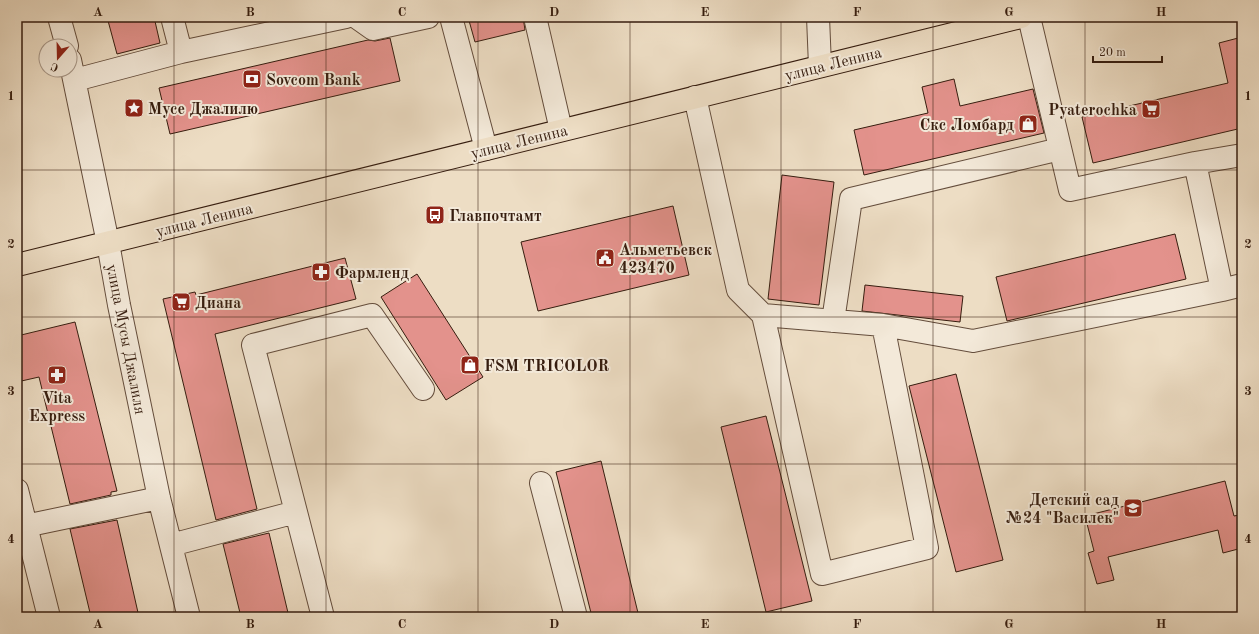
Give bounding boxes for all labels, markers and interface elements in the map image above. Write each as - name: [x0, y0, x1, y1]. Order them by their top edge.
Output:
- text: A: [93, 6, 103, 19]
- text: B: [245, 6, 255, 19]
- text: C: [398, 6, 406, 19]
- text: D: [549, 6, 559, 19]
- text: E: [701, 6, 710, 19]
- text: F: [853, 6, 862, 19]
- text: G: [1004, 6, 1014, 19]
- text: H: [1156, 6, 1167, 19]
- north arrow: [38, 38, 78, 78]
- scale bar: [1093, 38, 1162, 64]
- street label: улица Ленина: [783, 45, 884, 85]
- text: 20 m: [1099, 47, 1126, 59]
- text: С: [50, 60, 60, 72]
- bank icon: Sovcom Bank: [241, 68, 263, 90]
- place label: Sovcom Bank: [266, 73, 361, 89]
- text: 1: [7, 90, 15, 103]
- text: 1: [1244, 90, 1252, 103]
- place icon: Мусе Джалилю: [123, 97, 145, 119]
- supermarket icon: Pyaterochka: [1140, 98, 1162, 120]
- place label: Мусе Джалилю: [148, 102, 258, 118]
- place label: Pyaterochka: [1048, 103, 1137, 119]
- shop icon: Скс Ломбард: [1017, 113, 1039, 135]
- place label: Скс Ломбард: [920, 118, 1014, 134]
- street label: улица Ленина: [469, 123, 570, 163]
- street label: улица Ленина: [154, 201, 255, 241]
- bus stop icon: Главпочтамт: [424, 204, 446, 226]
- place label: Главпочтамт: [449, 209, 542, 225]
- text: 2: [7, 238, 15, 251]
- text: 2: [1244, 238, 1252, 251]
- place label: Альметьевск 423470: [619, 243, 713, 277]
- public building icon: Альметьевск 423470: [594, 247, 616, 269]
- pharmacy icon: Фармленд: [310, 261, 332, 283]
- street label: улица Мусы Джалиля: [103, 263, 147, 416]
- place label: Фармленд: [335, 266, 409, 282]
- supermarket icon: Диана: [170, 291, 192, 313]
- place label: Диана: [195, 296, 241, 312]
- shop icon: FSM TRICOLOR: [459, 354, 481, 376]
- place label: FSM TRICOLOR: [484, 359, 610, 375]
- pharmacy icon: Vita Express: [46, 364, 68, 386]
- text: 3: [7, 385, 15, 398]
- text: 3: [1244, 385, 1252, 398]
- place label: Vita Express: [29, 391, 85, 425]
- place label: Детский сад №24 "Василек": [1006, 493, 1119, 527]
- school or university icon: Детский сад №24 "Василек": [1122, 497, 1144, 519]
- text: 4: [7, 533, 15, 546]
- text: 4: [1244, 533, 1252, 546]
- text: A: [93, 618, 103, 631]
- text: B: [245, 618, 255, 631]
- text: C: [398, 618, 406, 631]
- text: D: [549, 618, 559, 631]
- text: E: [701, 618, 710, 631]
- text: F: [853, 618, 862, 631]
- text: G: [1004, 618, 1014, 631]
- text: H: [1156, 618, 1167, 631]

